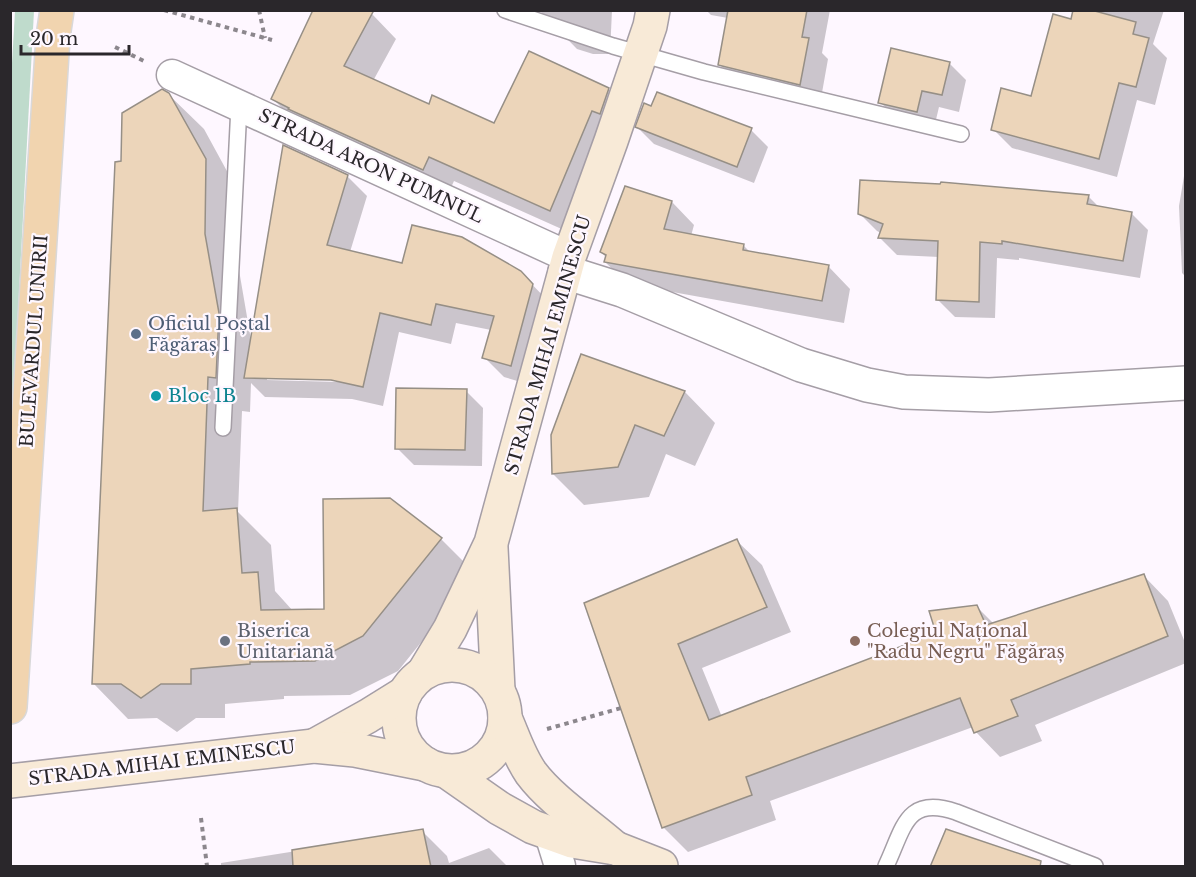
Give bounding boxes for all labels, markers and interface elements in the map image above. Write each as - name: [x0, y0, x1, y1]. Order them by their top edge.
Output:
- scale bar: [21, 18, 129, 56]
- text: 20 m: [30, 28, 78, 50]
- street label: STRADA ARON PUMNUL: [255, 104, 487, 228]
- street label: STRADA MIHAI EMINESCU: [500, 213, 596, 477]
- street label: BULEVARDUL UNIRII: [16, 234, 52, 448]
- place label: Oficiul Poștal Făgăraș 1: [148, 313, 270, 356]
- marker: Oficiul Poștal Făgăraș 1: [129, 327, 143, 341]
- place label: Bloc 1B: [168, 385, 236, 407]
- marker: Bloc 1B: [149, 389, 163, 403]
- place label: Biserica Unitariană: [237, 620, 334, 663]
- place label: Colegiul Național "Radu Negru" Făgăraș: [867, 620, 1065, 663]
- marker: Biserica Unitariană: [218, 634, 232, 648]
- marker: Colegiul Național "Radu Negru" Făgăraș: [848, 634, 862, 648]
- street label: STRADA MIHAI EMINESCU: [27, 736, 297, 790]

